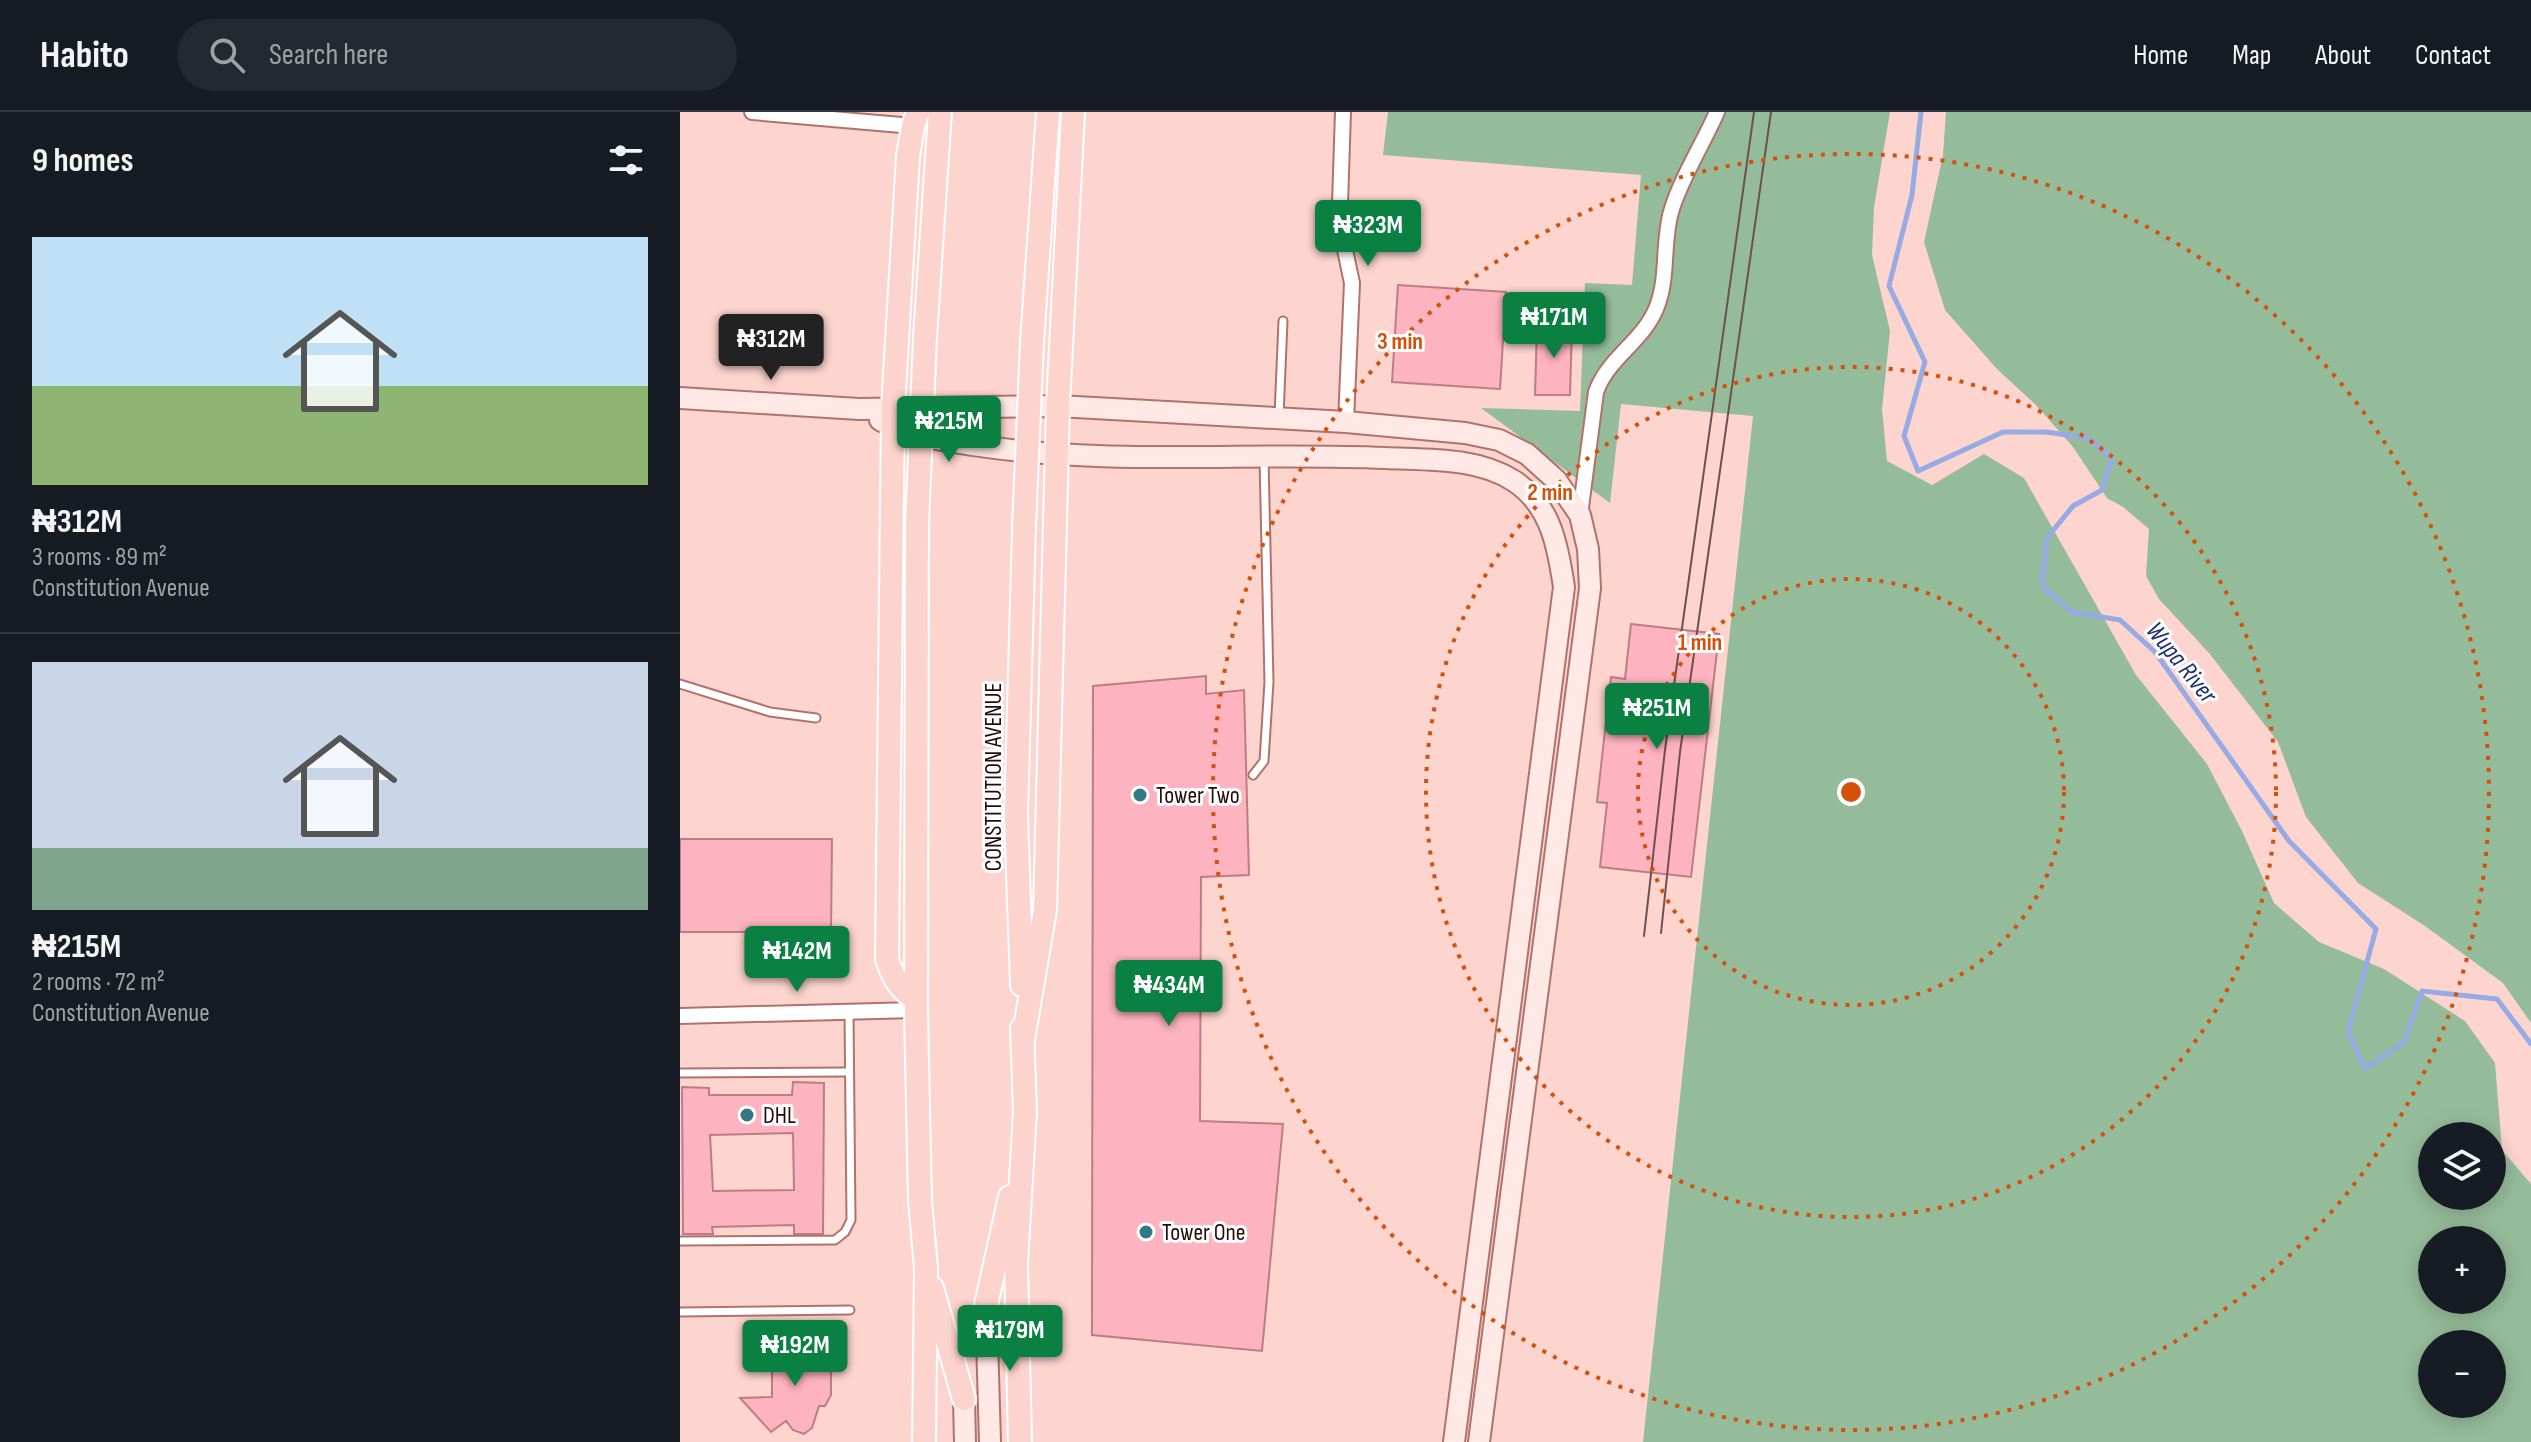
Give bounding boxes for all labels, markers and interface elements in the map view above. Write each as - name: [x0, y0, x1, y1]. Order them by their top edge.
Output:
- search box: [177, 19, 737, 91]
- text: Habito: [40, 33, 129, 78]
- icon: search: [205, 33, 249, 77]
- text: Search here: [269, 37, 388, 73]
- text: Home: [2133, 39, 2188, 72]
- text: Map: [2232, 39, 2271, 72]
- text: About: [2315, 39, 2371, 72]
- text: Contact: [2415, 39, 2491, 72]
- icon: filters: [604, 138, 648, 182]
- text: 9 homes: [32, 140, 133, 181]
- pin: ₦323M: [1312, 200, 1424, 268]
- text: ₦323M: [1333, 210, 1403, 241]
- icon: home: [268, 289, 412, 433]
- pin: ₦171M: [1498, 292, 1610, 360]
- text: ₦171M: [1521, 302, 1587, 333]
- pin: ₦312M: [715, 314, 827, 382]
- text: ₦312M: [737, 324, 805, 355]
- text: 3 min: [1377, 327, 1423, 356]
- pin: ₦215M: [893, 396, 1005, 464]
- text: ₦215M: [915, 406, 983, 437]
- text: 2 min: [1527, 478, 1573, 507]
- text: ₦312M: [32, 501, 122, 542]
- text: 3 rooms · 89 m²: [32, 542, 167, 573]
- text: Constitution Avenue: [32, 573, 210, 604]
- water label: Wupa River: [2139, 616, 2224, 711]
- text: 1 min: [1678, 628, 1722, 657]
- street label: CONSTITUTION AVENUE: [979, 683, 1008, 871]
- pin: ₦251M: [1601, 683, 1713, 751]
- text: ₦251M: [1623, 693, 1691, 724]
- icon: home: [268, 714, 412, 858]
- centre of rings: [1837, 778, 1865, 806]
- place label: Tower Two: [1156, 781, 1240, 810]
- marker: Tower Two: [1131, 786, 1149, 804]
- text: ₦215M: [32, 926, 121, 967]
- pin: ₦142M: [741, 926, 853, 994]
- text: ₦142M: [762, 936, 832, 967]
- pin: ₦434M: [1113, 960, 1225, 1028]
- text: 2 rooms · 72 m²: [32, 967, 165, 998]
- text: ₦434M: [1133, 970, 1205, 1001]
- text: Constitution Avenue: [32, 998, 210, 1029]
- place label: DHL: [763, 1101, 796, 1130]
- marker: DHL: [738, 1106, 756, 1124]
- map controls: [2418, 1122, 2506, 1418]
- button: layers: [2418, 1122, 2506, 1210]
- place label: Tower One: [1162, 1218, 1246, 1247]
- marker: Tower One: [1137, 1223, 1155, 1241]
- button: +: [2418, 1226, 2506, 1314]
- pin: ₦179M: [954, 1305, 1066, 1373]
- text: ₦179M: [976, 1315, 1044, 1346]
- pin: ₦192M: [739, 1320, 851, 1388]
- text: ₦192M: [760, 1330, 830, 1361]
- button: −: [2418, 1330, 2506, 1418]

